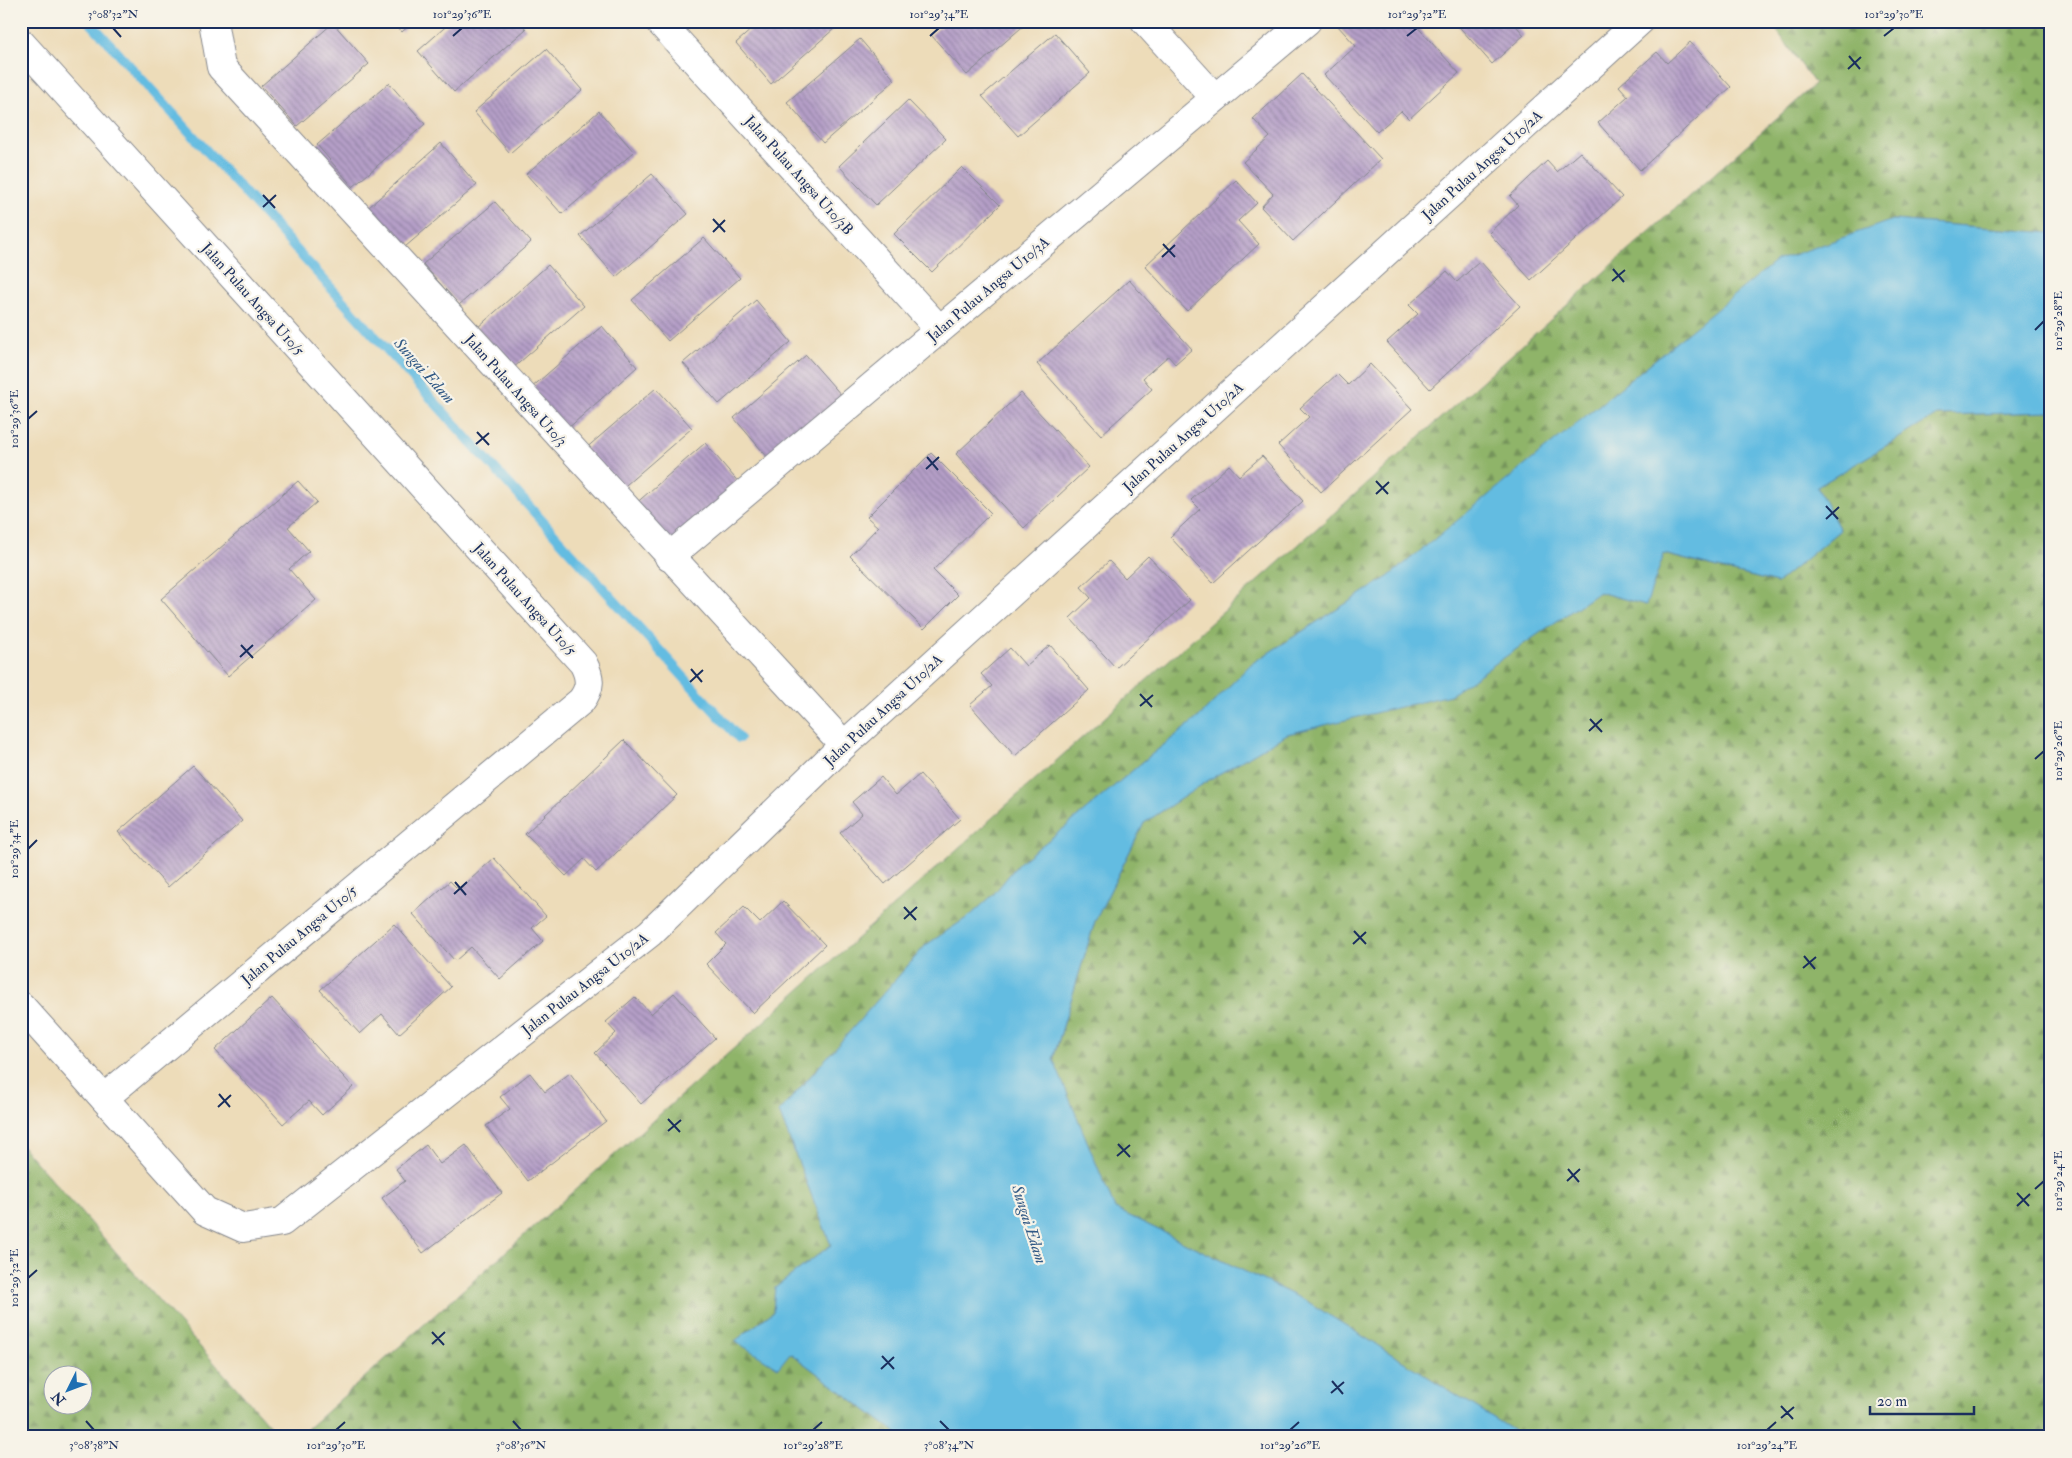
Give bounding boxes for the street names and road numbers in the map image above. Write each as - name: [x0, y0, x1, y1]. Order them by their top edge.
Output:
- street label: Jalan Pulau Angsa U10/2A: [1417, 106, 1548, 226]
- street label: Jalan Pulau Angsa U10/3B: [738, 111, 857, 240]
- street label: Jalan Pulau Angsa U10/3A: [922, 232, 1054, 348]
- street label: Jalan Pulau Angsa U10/5: [196, 238, 309, 361]
- street label: Jalan Pulau Angsa U10/3: [459, 330, 571, 451]
- street label: Jalan Pulau Angsa U10/2A: [1118, 378, 1249, 498]
- street label: Jalan Pulau Angsa U10/5: [468, 538, 581, 661]
- street label: Jalan Pulau Angsa U10/2A: [819, 650, 948, 772]
- street label: Jalan Pulau Angsa U10/5: [237, 881, 362, 991]
- street label: Jalan Pulau Angsa U10/2A: [517, 929, 654, 1041]

